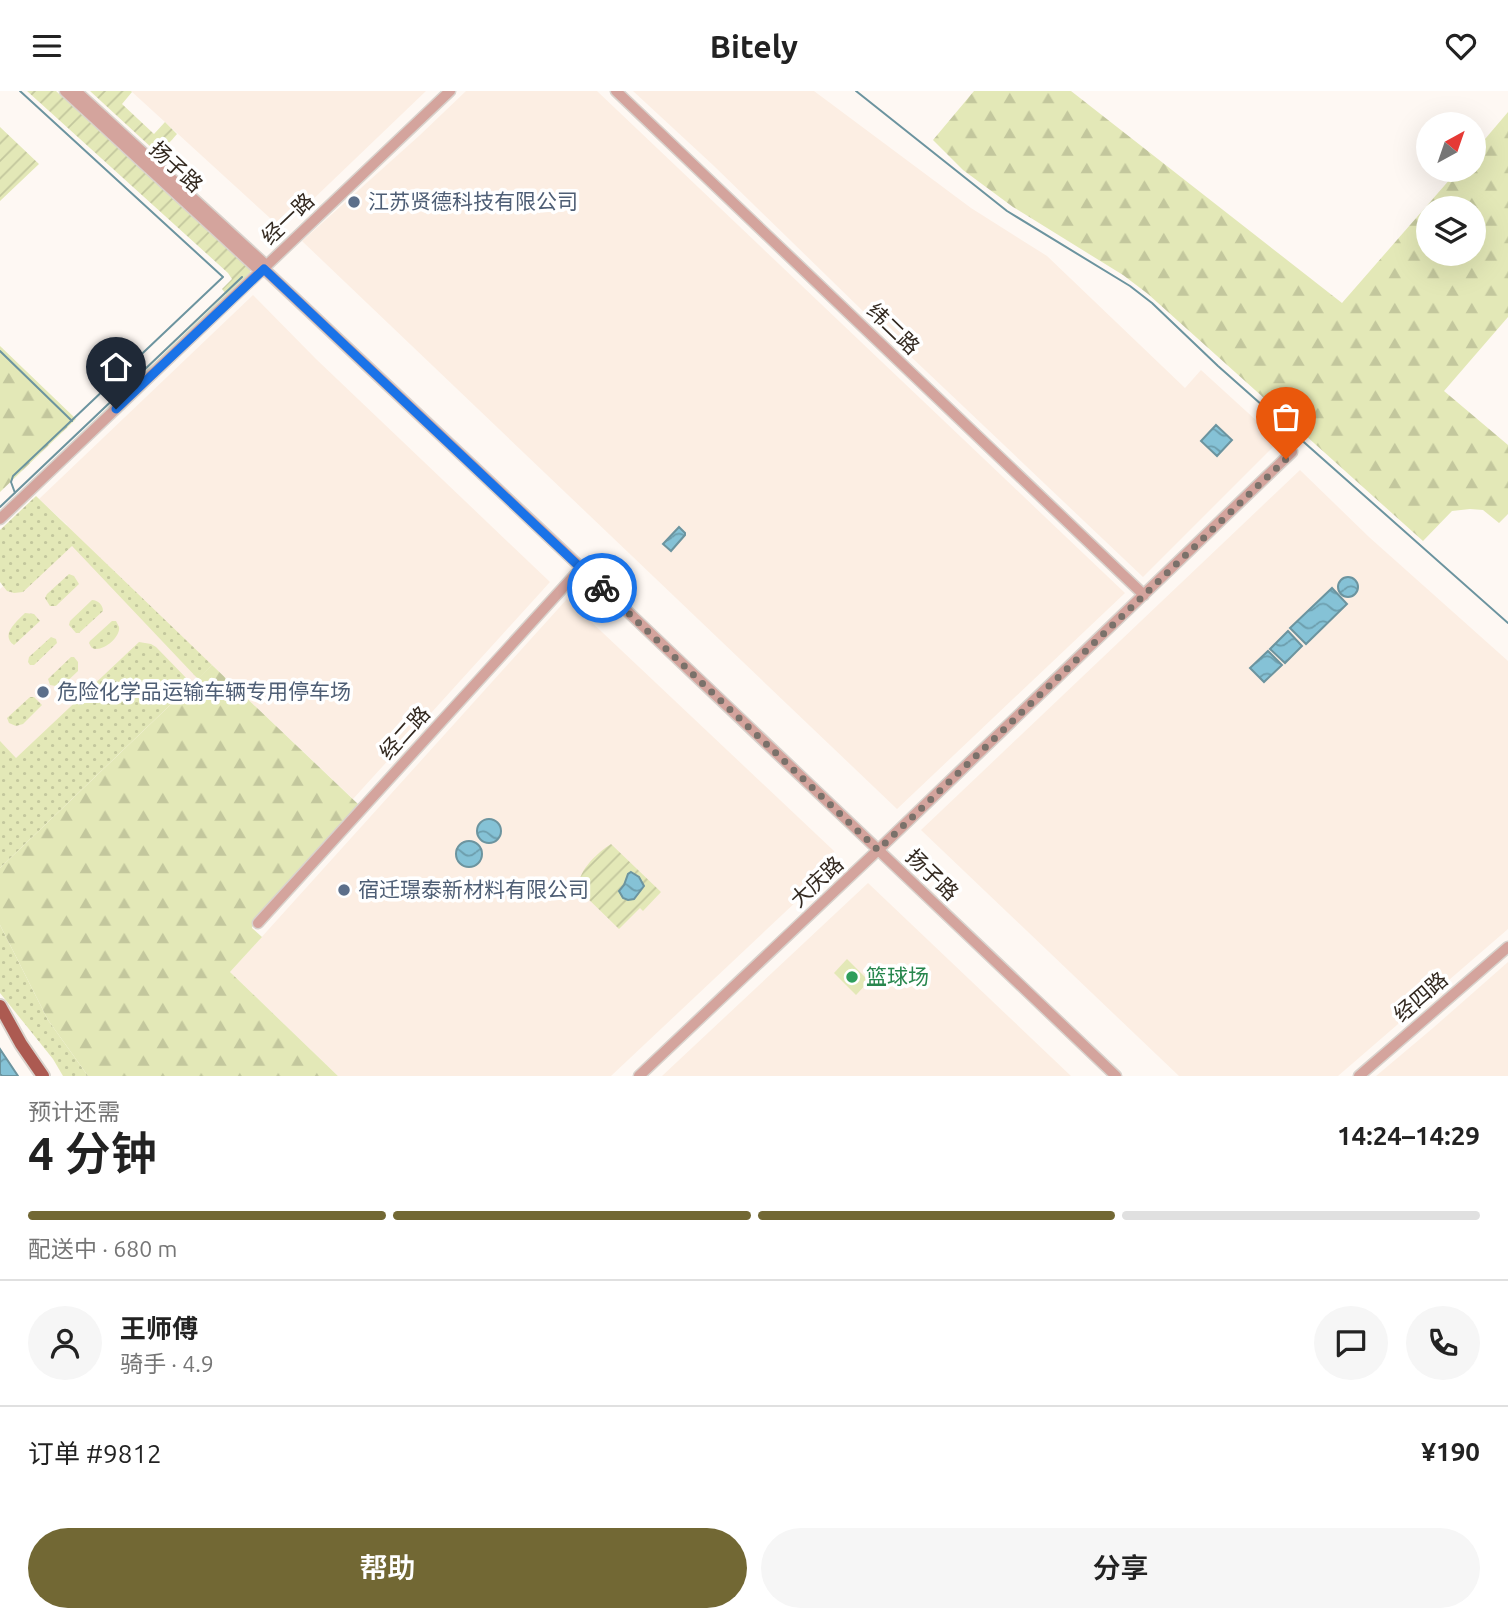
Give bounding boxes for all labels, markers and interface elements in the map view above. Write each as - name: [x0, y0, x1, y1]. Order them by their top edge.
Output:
- icon: menu: [28, 27, 66, 65]
- icon: heart: [1442, 27, 1480, 65]
- text: Bitely: [710, 28, 798, 64]
- north arrow: [1416, 112, 1486, 182]
- map controls: [1416, 112, 1486, 266]
- street label: 扬子路: [145, 136, 208, 197]
- street label: 经一路: [256, 188, 318, 249]
- place label: 江苏贤德科技有限公司: [368, 189, 578, 213]
- marker: 江苏贤德科技有限公司: [346, 194, 362, 210]
- button: layers: [1416, 196, 1486, 266]
- street label: 纬二路: [863, 298, 925, 359]
- pin: [86, 337, 146, 409]
- icon: home: [97, 348, 135, 386]
- pin: [1256, 387, 1316, 459]
- icon: bag: [1267, 398, 1305, 436]
- courier: [567, 553, 637, 623]
- icon: bike: [583, 569, 621, 607]
- place label: 危险化学品运输车辆专用停车场: [57, 679, 351, 703]
- marker: 危险化学品运输车辆专用停车场: [35, 684, 51, 700]
- street label: 经二路: [374, 701, 434, 764]
- street label: 扬子路: [902, 844, 964, 905]
- street label: 大庆路: [785, 851, 848, 912]
- place label: 宿迁璟泰新材料有限公司: [358, 877, 589, 901]
- marker: 宿迁璟泰新材料有限公司: [336, 882, 352, 898]
- place label: 篮球场: [866, 964, 929, 988]
- street label: 经四路: [1389, 967, 1452, 1026]
- marker: 篮球场: [844, 969, 860, 985]
- text: 预计还需: [28, 1099, 120, 1124]
- text: 14:24–14:29: [1337, 1121, 1480, 1150]
- text: 4 分钟: [28, 1127, 157, 1179]
- text: 配送中 · 680 m: [28, 1236, 177, 1261]
- button: person: [28, 1306, 102, 1380]
- button: chat: [1314, 1306, 1388, 1380]
- button: phone: [1406, 1306, 1480, 1380]
- text: 王师傅: [120, 1314, 198, 1343]
- text: 骑手 · 4.9: [120, 1351, 214, 1376]
- text: ¥190: [1421, 1437, 1480, 1466]
- text: 订单 #9812: [28, 1439, 162, 1468]
- button: 帮助: [28, 1528, 747, 1608]
- button: 分享: [761, 1528, 1480, 1608]

